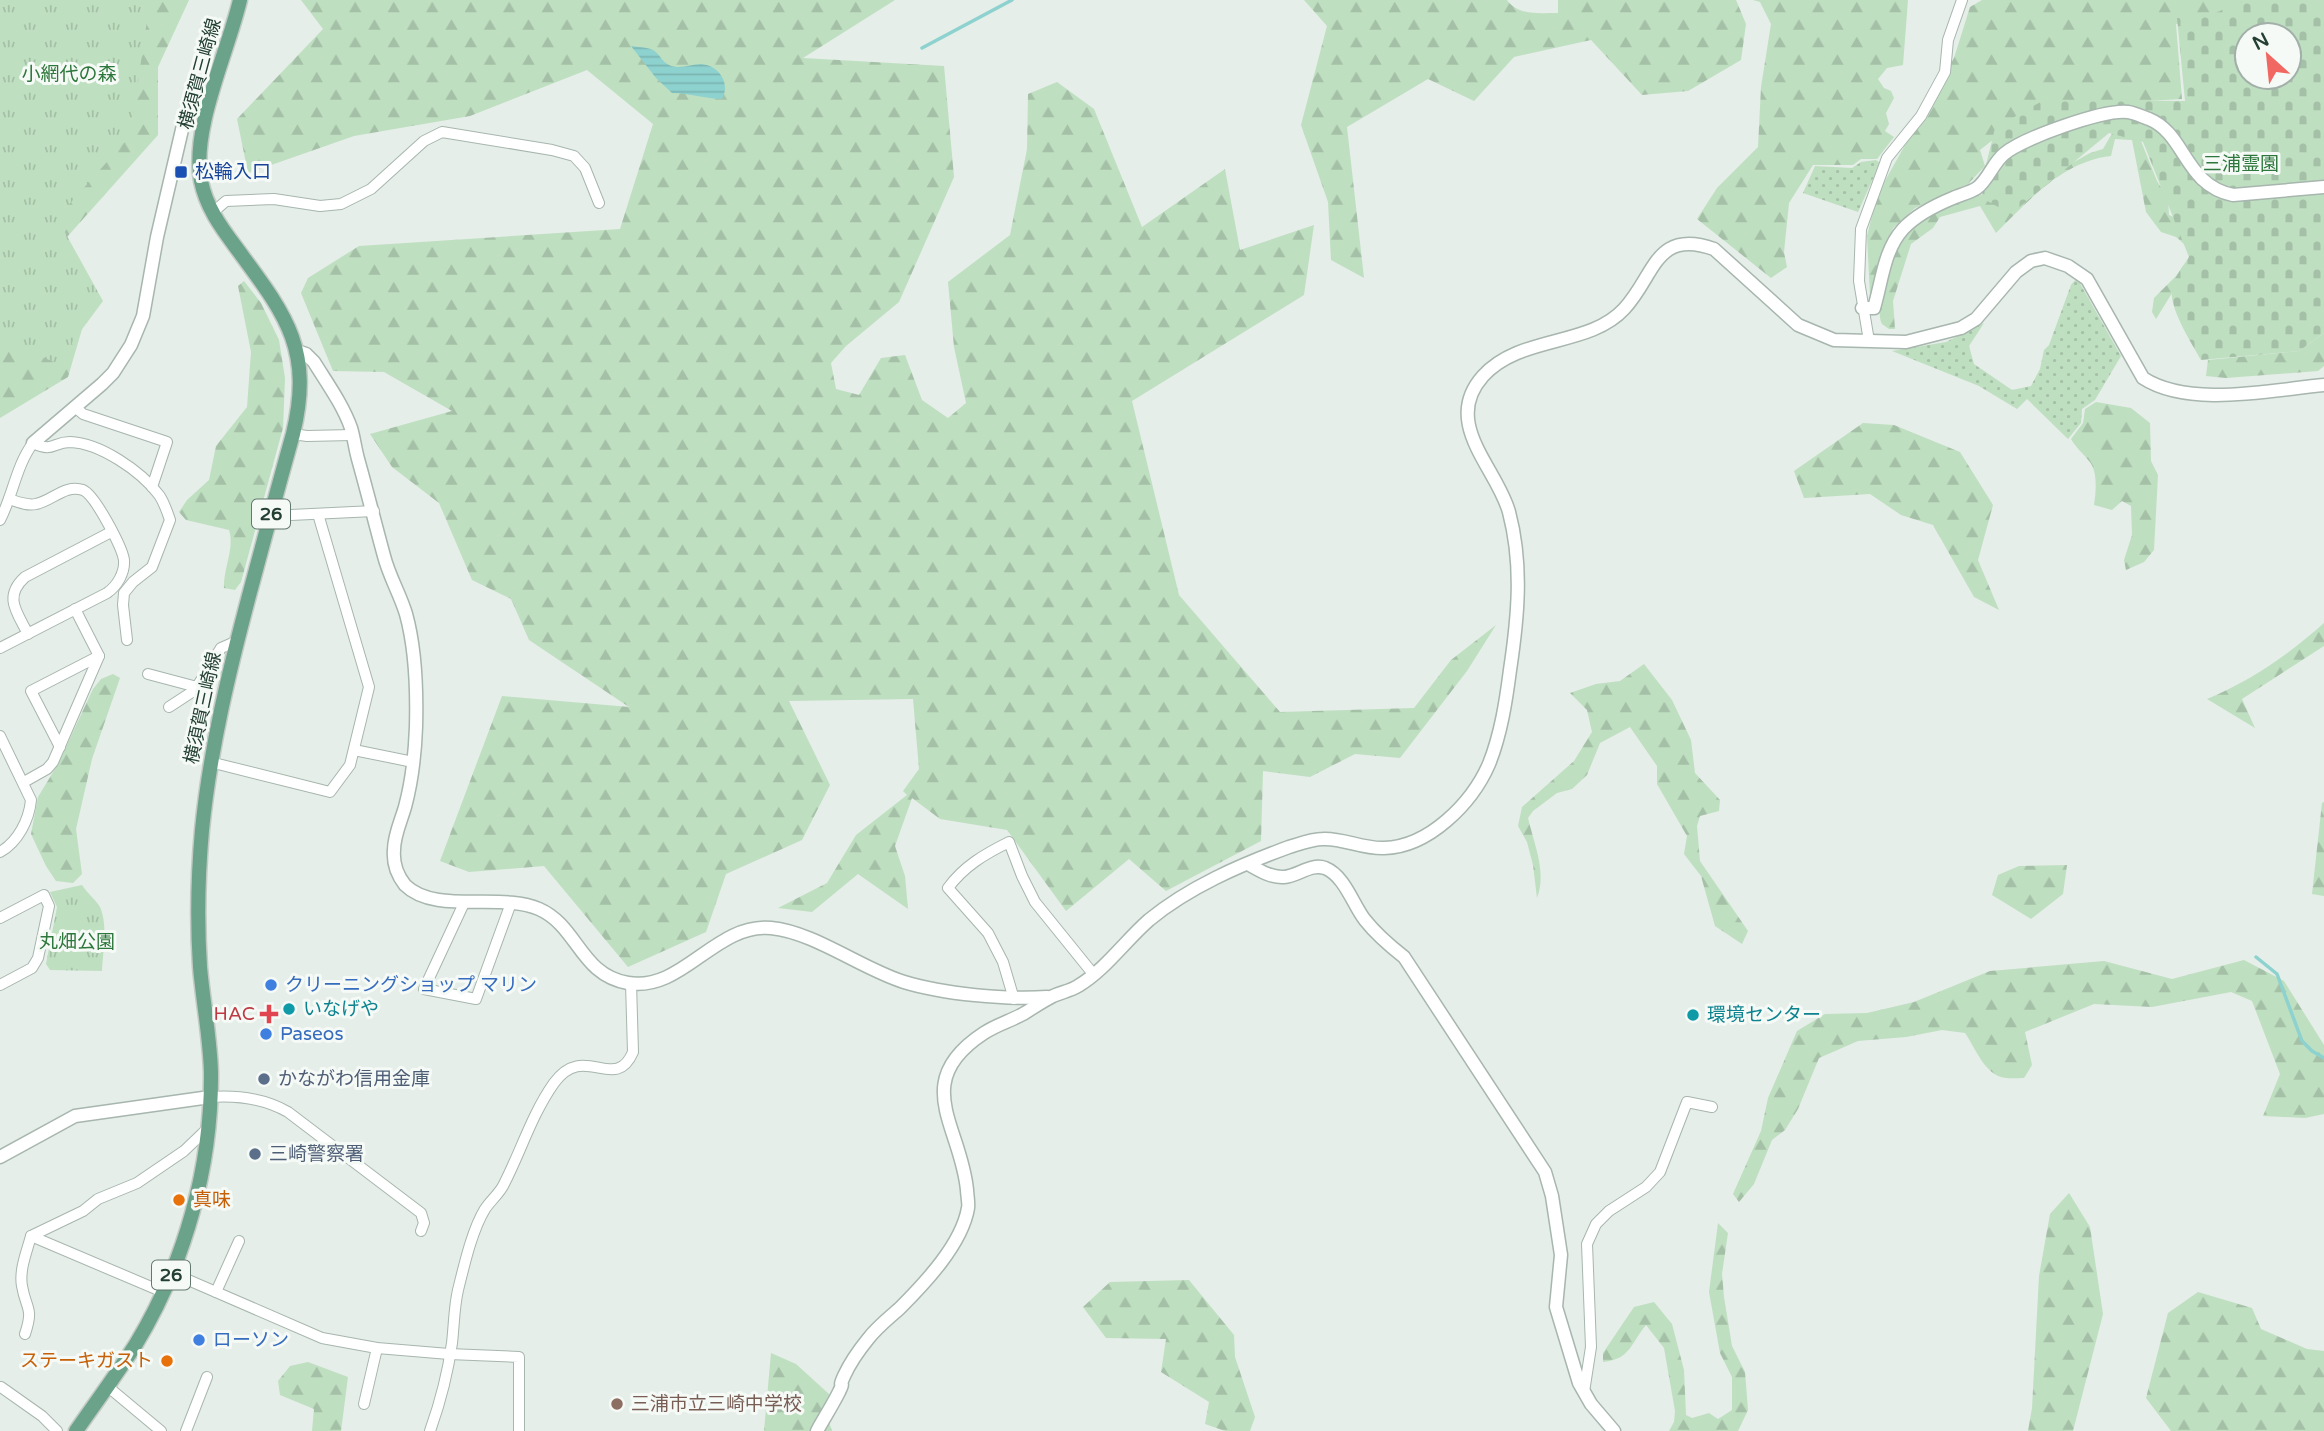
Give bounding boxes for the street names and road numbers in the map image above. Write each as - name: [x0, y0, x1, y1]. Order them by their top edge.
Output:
- street label: 横須賀三崎線: [175, 16, 225, 132]
- road number: 26: [252, 500, 290, 528]
- street label: 横須賀三崎線: [180, 650, 226, 766]
- road number: 26: [152, 1260, 190, 1290]

